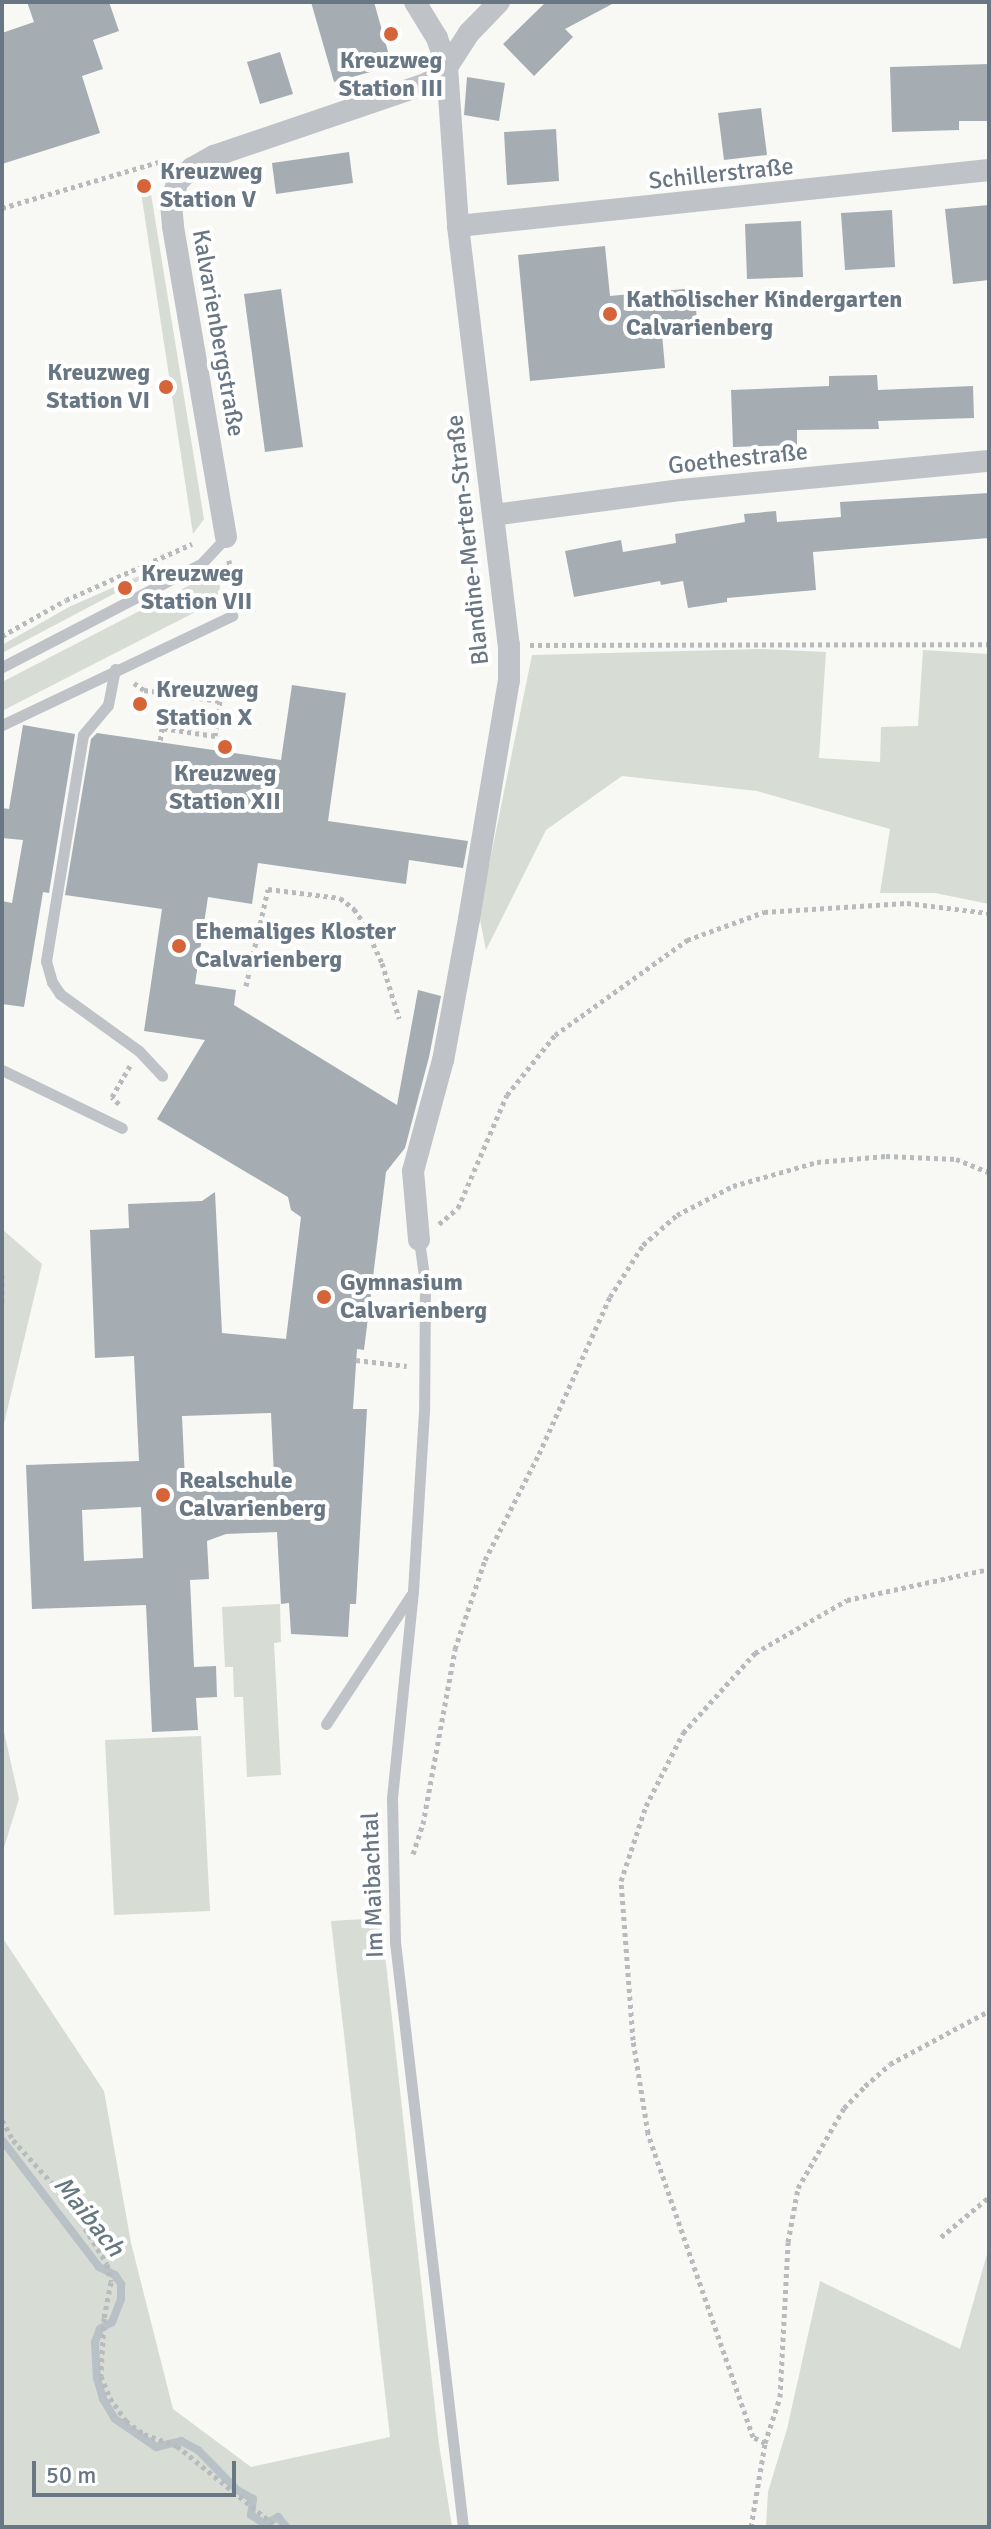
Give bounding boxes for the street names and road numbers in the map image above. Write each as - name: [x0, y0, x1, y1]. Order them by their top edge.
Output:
- street label: Schillerstraße: [647, 152, 795, 196]
- street label: Kalvarienbergstraße: [186, 227, 250, 439]
- street label: Blandine-Merten-Straße: [441, 413, 495, 667]
- street label: Goethestraße: [667, 437, 809, 481]
- street label: Im Maibachtal: [356, 1811, 390, 1959]

